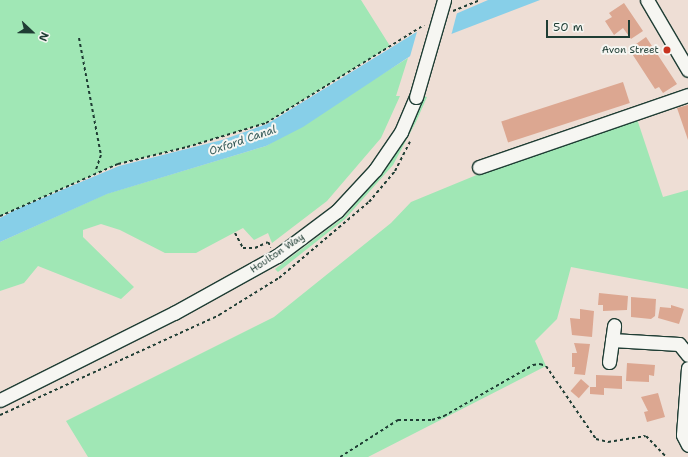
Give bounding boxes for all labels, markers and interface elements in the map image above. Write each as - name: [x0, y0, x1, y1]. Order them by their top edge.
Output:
- north arrow: [12, 12, 52, 52]
- scale bar: [548, 12, 632, 38]
- text: 50 m: [553, 19, 583, 35]
- text: N: [35, 30, 52, 44]
- place label: Avon Street: [602, 44, 659, 56]
- marker: Avon Street: [662, 45, 672, 55]
- water label: Oxford Canal: [208, 123, 278, 159]
- street label: Houlton Way: [248, 231, 306, 275]

